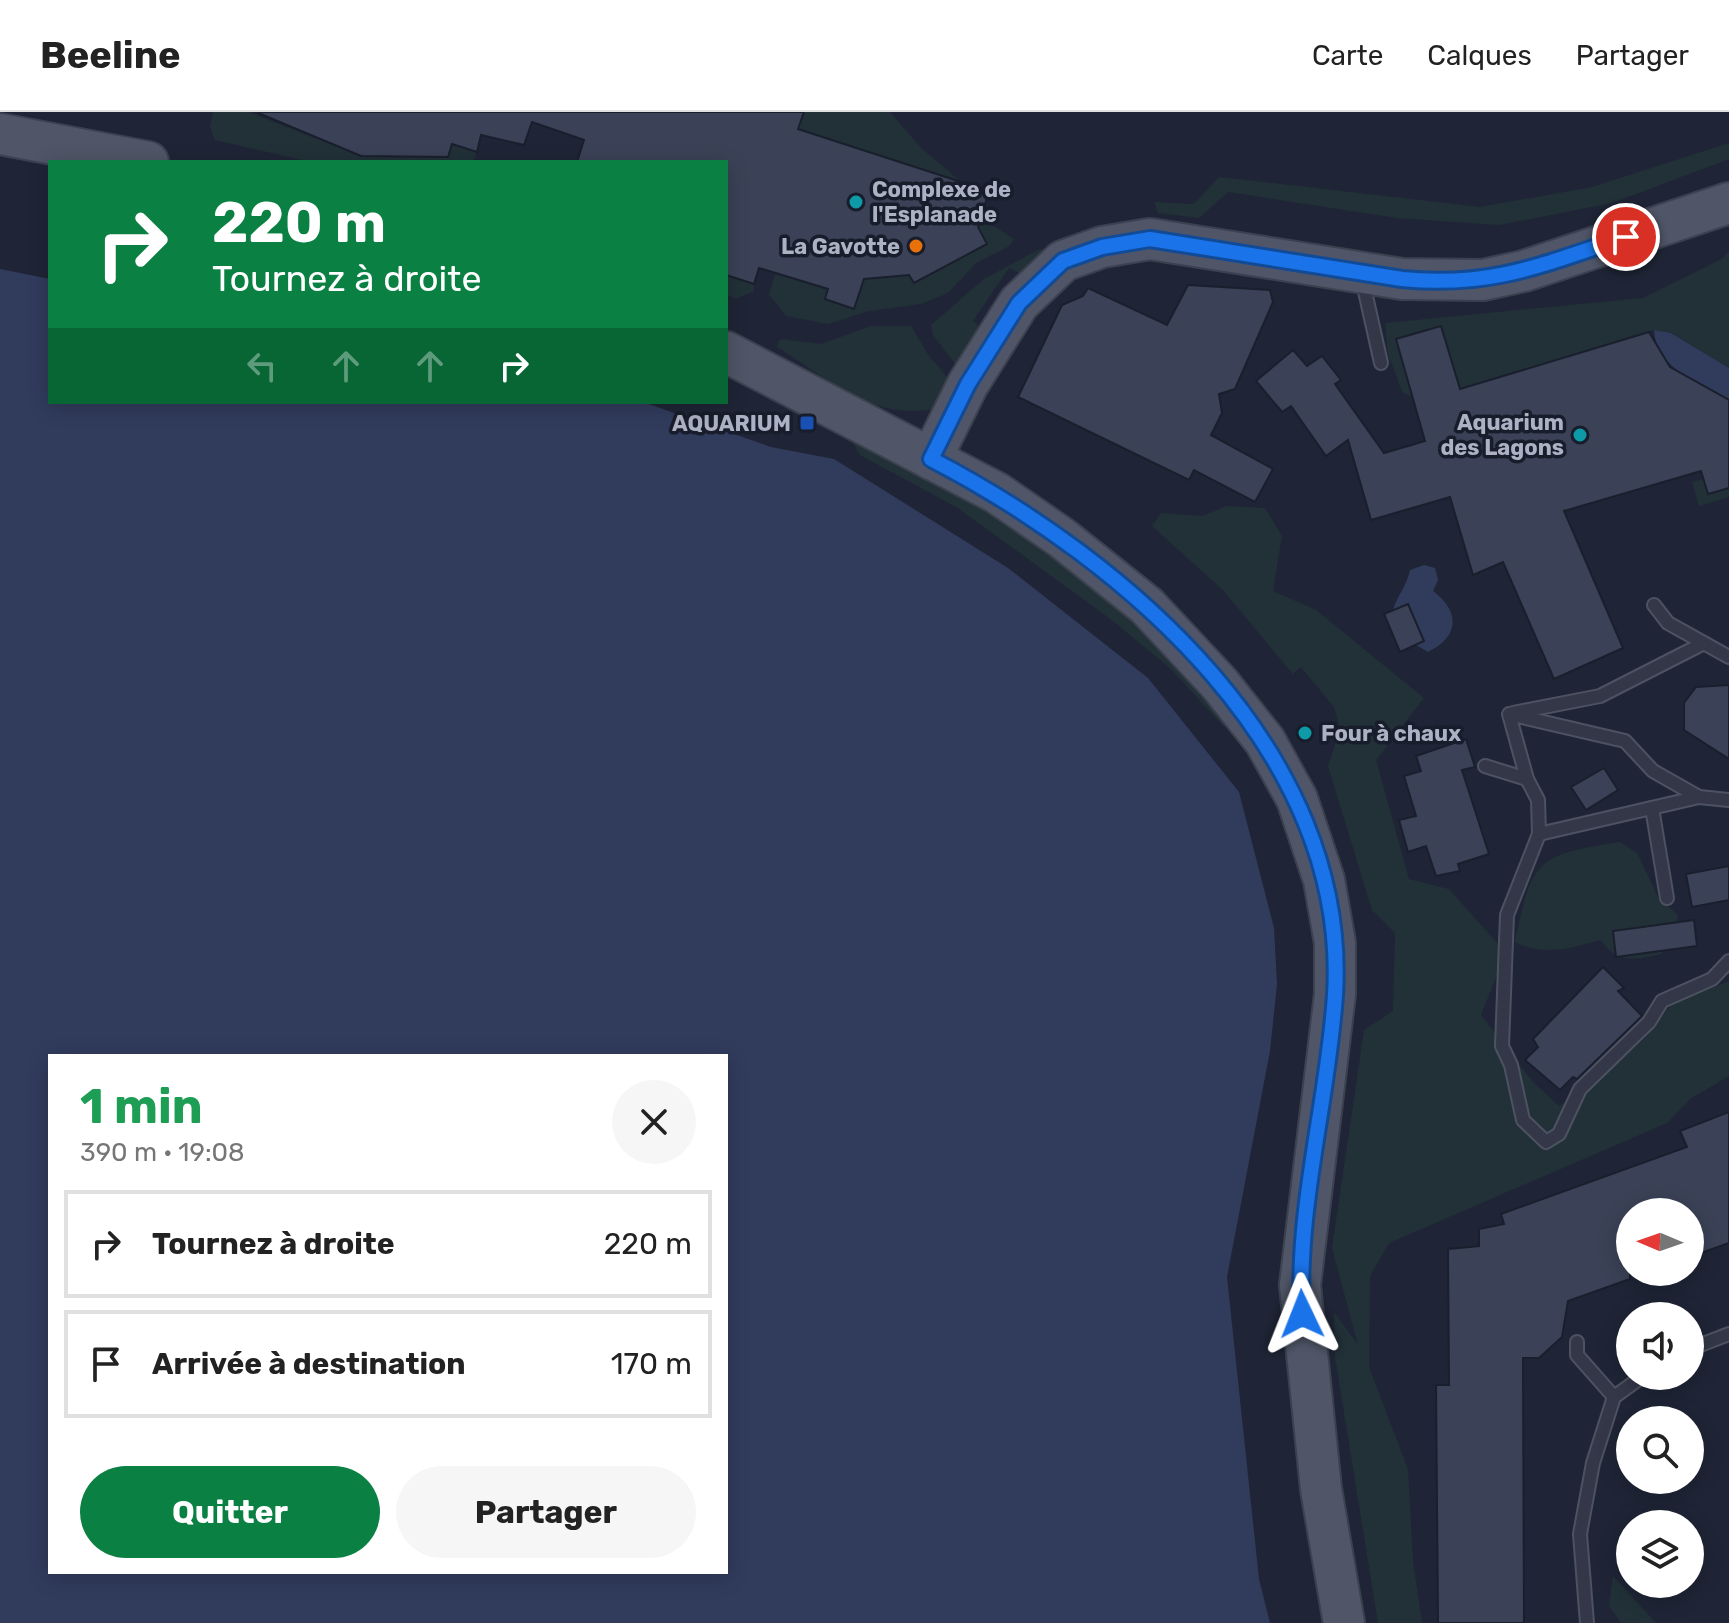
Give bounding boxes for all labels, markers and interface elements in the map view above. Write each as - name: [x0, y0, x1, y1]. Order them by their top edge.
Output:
- text: Beeline: [40, 32, 181, 78]
- text: Carte: [1312, 39, 1383, 72]
- text: Calques: [1427, 39, 1532, 72]
- text: Partager: [1576, 39, 1689, 72]
- place label: Complexe de l'Esplanade: [872, 176, 1011, 228]
- text: 220 m: [212, 190, 386, 256]
- icon: right: [80, 192, 184, 296]
- marker: Complexe de l'Esplanade: [847, 193, 865, 211]
- pin: [1592, 203, 1660, 271]
- icon: arrive: [1604, 215, 1648, 259]
- place label: La Gavotte: [781, 233, 900, 260]
- marker: La Gavotte: [907, 237, 925, 255]
- text: Tournez à droite: [212, 257, 482, 300]
- icon: left: [240, 344, 284, 388]
- icon: ahead: [324, 344, 368, 388]
- icon: ahead: [408, 344, 452, 388]
- icon: right: [492, 344, 536, 388]
- place label: Aquarium des Lagons: [1440, 409, 1564, 461]
- place label: AQUARIUM: [672, 410, 791, 437]
- marker: AQUARIUM: [798, 414, 816, 432]
- marker: Aquarium des Lagons: [1571, 426, 1589, 444]
- place label: Four à chaux: [1321, 720, 1461, 747]
- marker: Four à chaux: [1296, 724, 1314, 742]
- text: 1 min: [80, 1078, 203, 1135]
- button: close: [612, 1080, 696, 1164]
- text: 390 m · 19:08: [80, 1137, 245, 1168]
- north arrow: [1616, 1198, 1704, 1286]
- map controls: [1616, 1198, 1704, 1598]
- icon: right: [84, 1222, 128, 1266]
- text: Tournez à droite: [152, 1226, 395, 1262]
- text: 220 m: [604, 1226, 692, 1262]
- position arrow: [1260, 1272, 1344, 1356]
- button: sound: [1616, 1302, 1704, 1390]
- icon: arrive: [84, 1342, 128, 1386]
- text: Arrivée à destination: [152, 1346, 466, 1382]
- text: 170 m: [611, 1346, 692, 1382]
- button: search: [1616, 1406, 1704, 1494]
- button: Quitter: [80, 1466, 380, 1558]
- button: Partager: [396, 1466, 696, 1558]
- button: layers: [1616, 1510, 1704, 1598]

